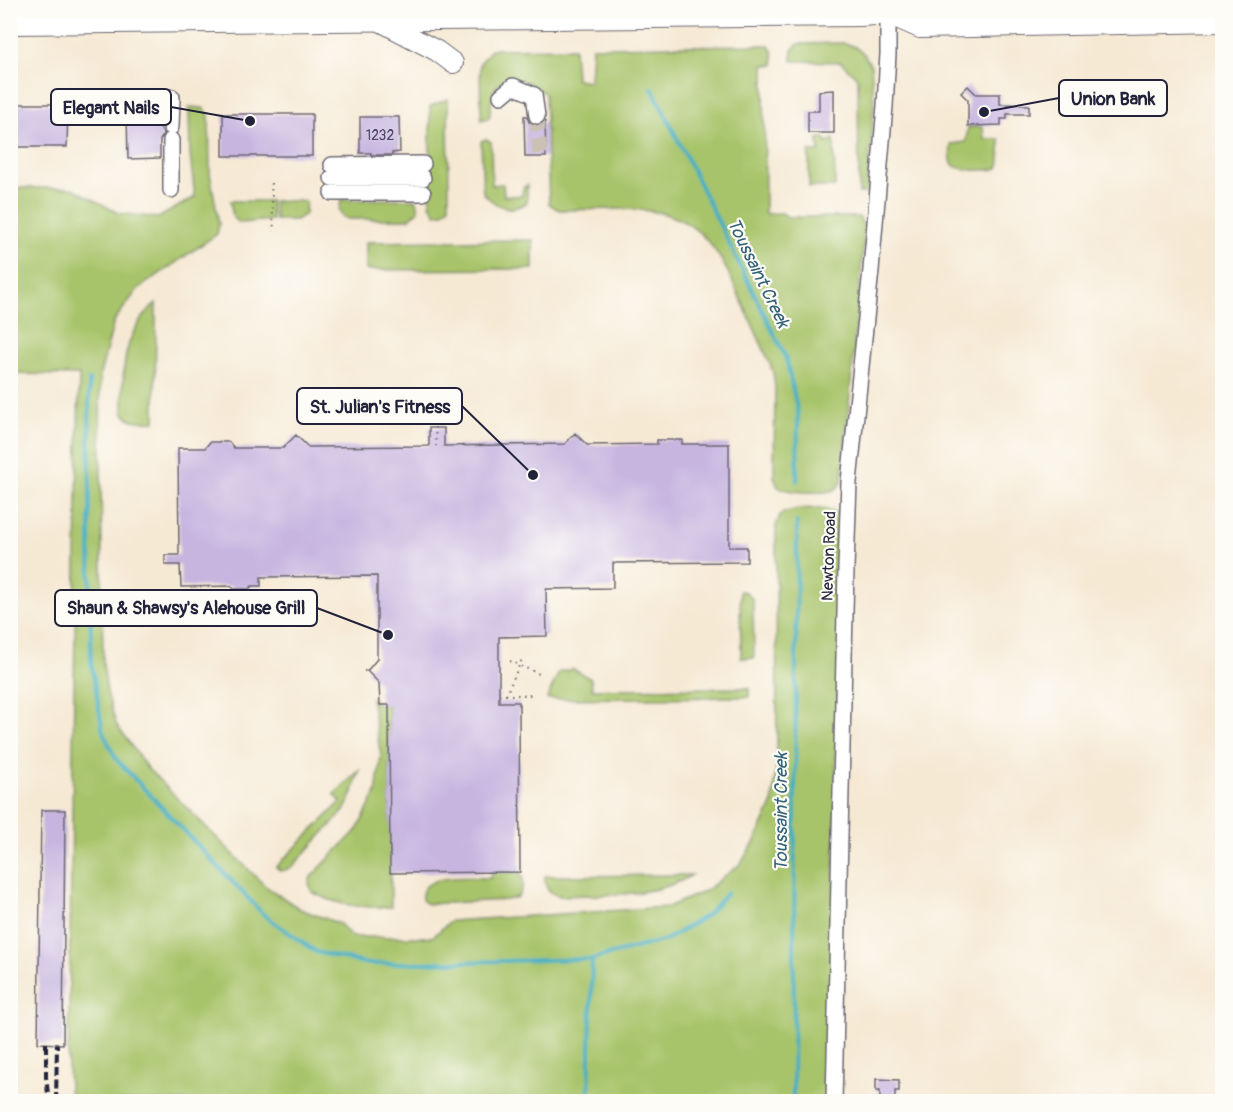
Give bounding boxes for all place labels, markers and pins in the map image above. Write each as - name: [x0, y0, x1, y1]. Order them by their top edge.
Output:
- callout: Union Bank: [1059, 80, 1167, 116]
- callout: Elegant Nails: [51, 89, 171, 125]
- callout: St. Julian's Fitness: [297, 388, 462, 424]
- callout: Shaun & Shawsy's Alehouse Grill: [55, 590, 317, 626]

